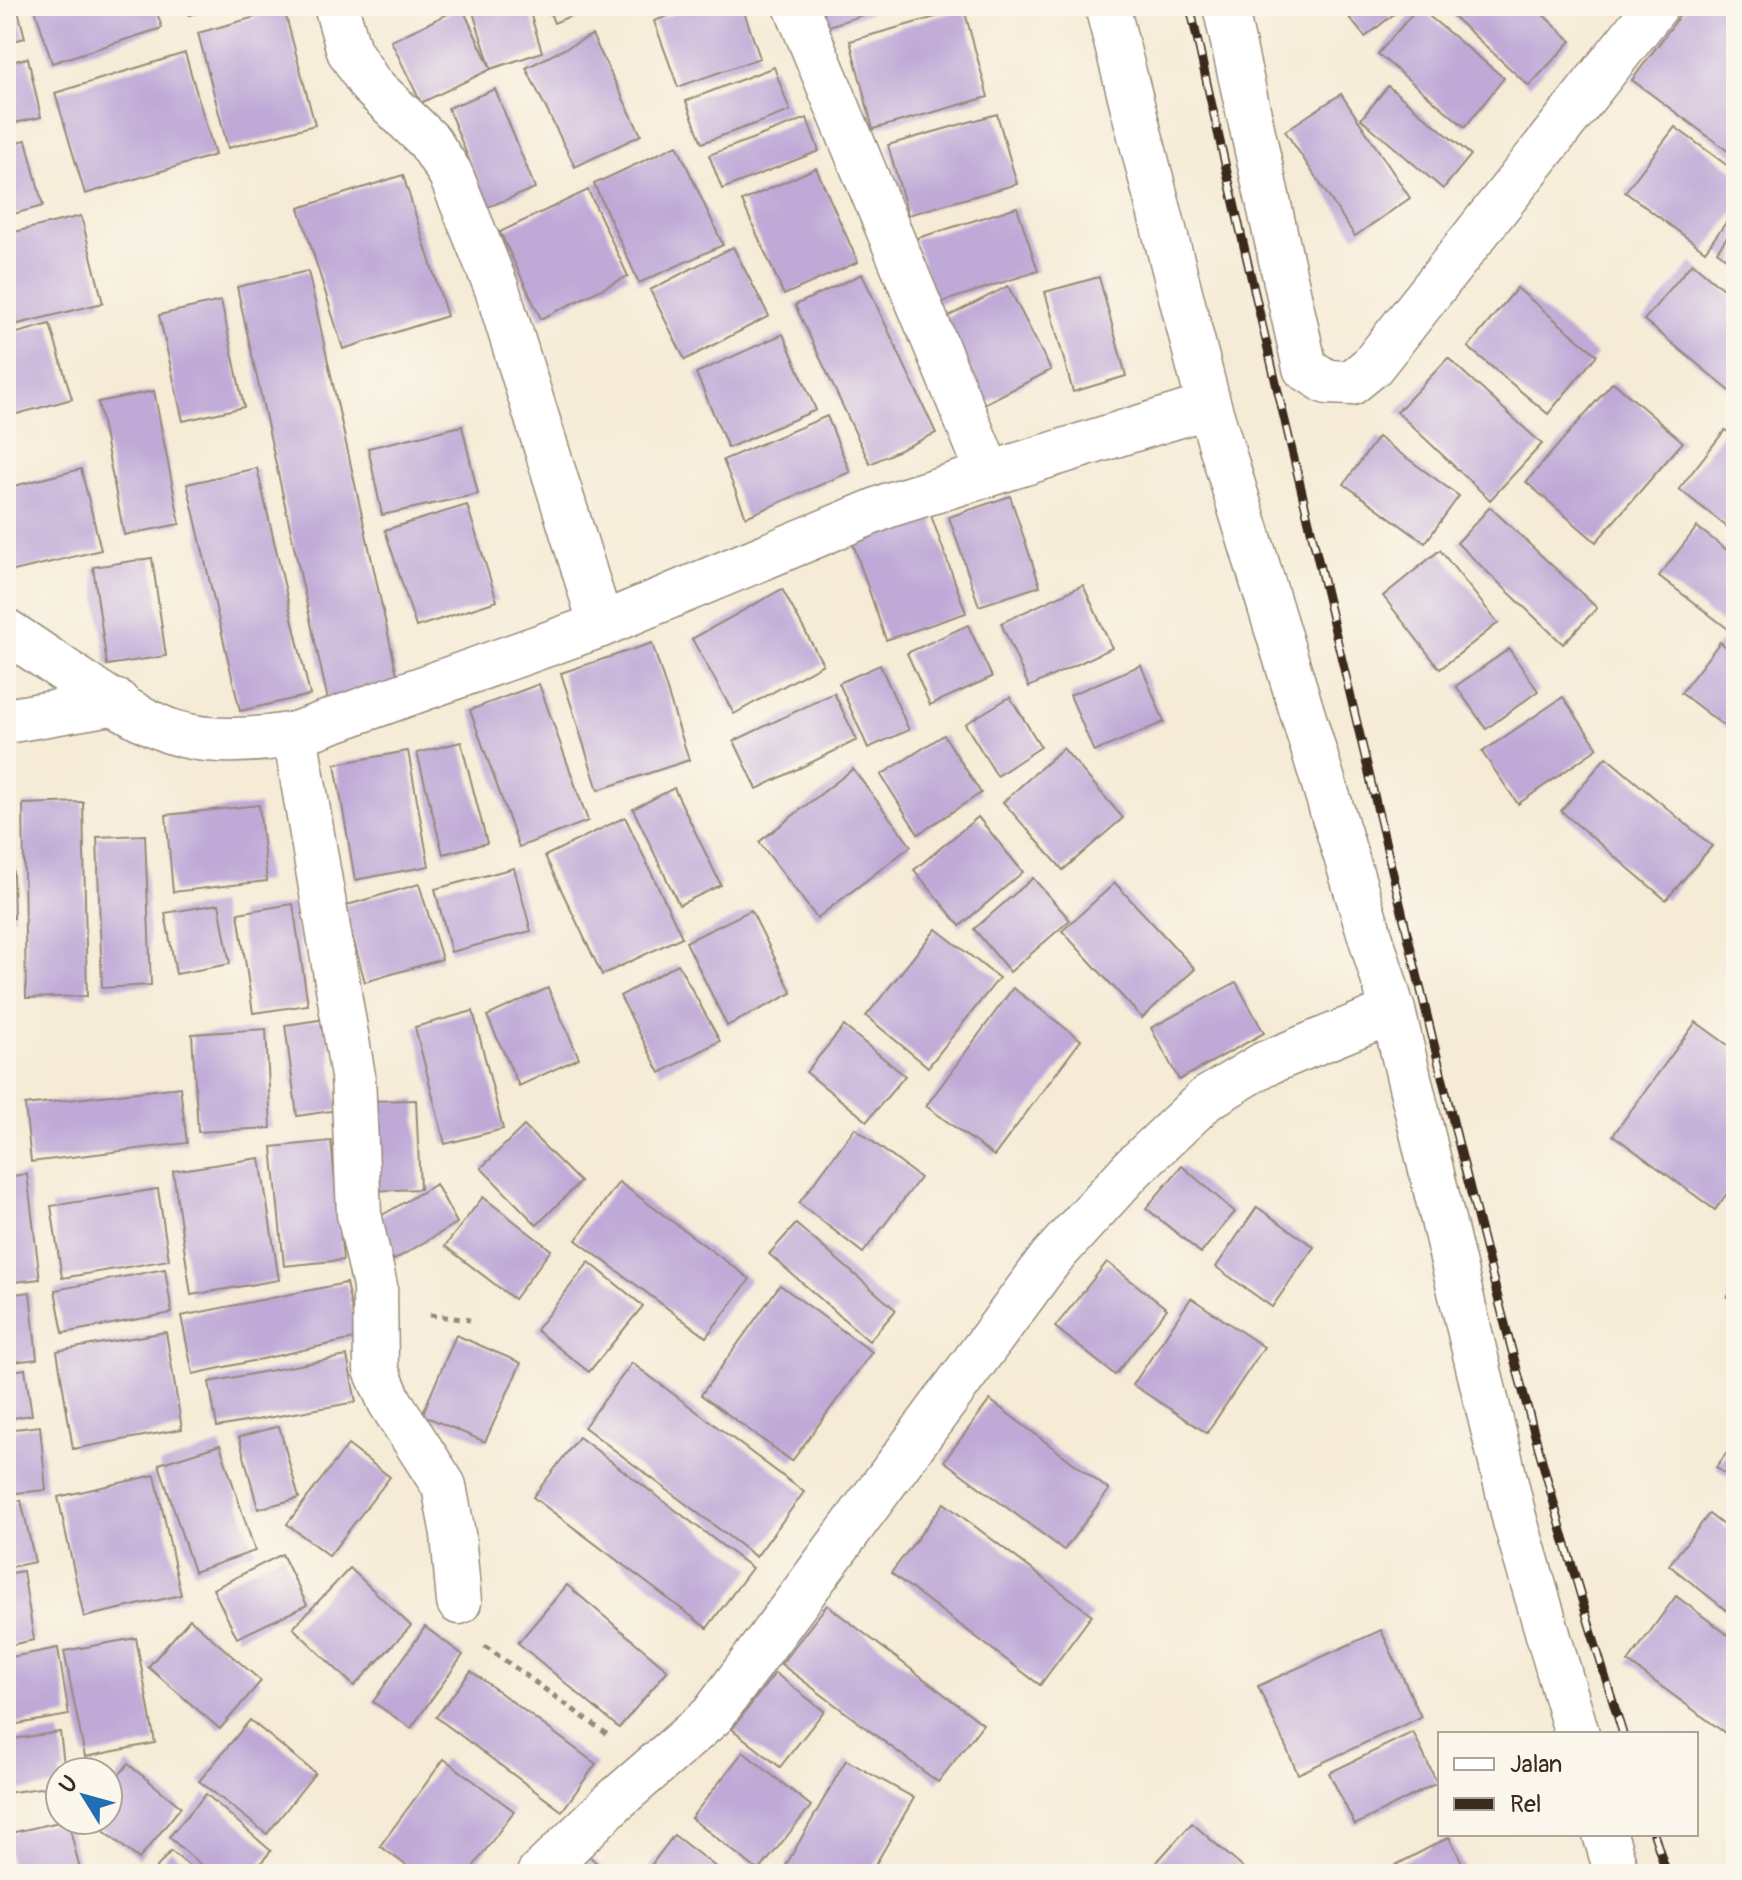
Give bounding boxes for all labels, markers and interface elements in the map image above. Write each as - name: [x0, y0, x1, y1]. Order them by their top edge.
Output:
- legend: [1438, 1732, 1698, 1836]
- text: Jalan: [1510, 1750, 1562, 1779]
- north arrow: [44, 1756, 124, 1836]
- text: U: [53, 1770, 84, 1799]
- text: Rel: [1510, 1790, 1541, 1819]

